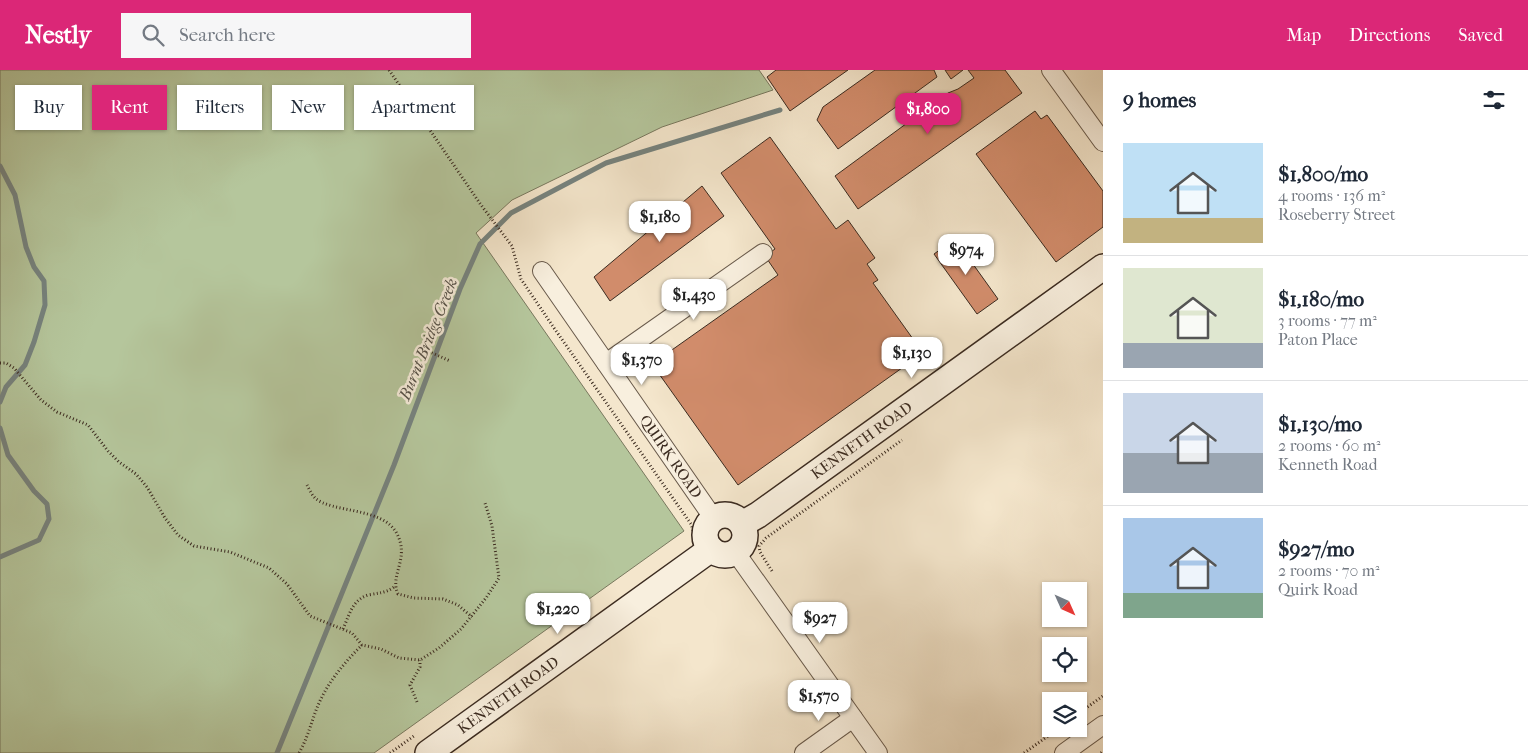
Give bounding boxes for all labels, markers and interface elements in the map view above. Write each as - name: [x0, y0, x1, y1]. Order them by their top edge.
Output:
- search box: [121, 13, 471, 58]
- text: Nestly: [25, 21, 91, 49]
- icon: search: [139, 21, 167, 49]
- text: Search here: [179, 24, 275, 46]
- text: Map: [1287, 25, 1321, 46]
- text: Directions: [1349, 25, 1430, 46]
- text: Saved: [1458, 25, 1503, 46]
- chip: Buy: [15, 85, 82, 130]
- chip: Rent: [92, 85, 167, 130]
- chip: Filters: [177, 85, 262, 130]
- chip: New: [272, 85, 344, 130]
- chip: Apartment: [354, 85, 474, 130]
- icon: filters: [1480, 86, 1508, 114]
- text: 9 homes: [1123, 88, 1196, 112]
- pin: $1,800: [887, 92, 969, 135]
- text: $1,800: [906, 99, 950, 118]
- text: $1,800/mo: [1278, 162, 1368, 186]
- icon: home: [1163, 163, 1223, 223]
- text: 4 rooms · 136 m²: [1278, 186, 1385, 205]
- pin: $1,180: [619, 200, 701, 243]
- text: Roseberry Street: [1278, 205, 1395, 224]
- text: $1,180: [640, 207, 680, 226]
- pin: $974: [936, 234, 996, 276]
- text: $974: [949, 240, 983, 259]
- water label: Burnt Bridge Creek: [395, 275, 461, 404]
- pin: $1,430: [653, 278, 735, 321]
- text: $1,430: [672, 285, 716, 304]
- text: $1,180/mo: [1278, 287, 1364, 311]
- icon: home: [1163, 288, 1223, 348]
- text: 3 rooms · 77 m²: [1278, 311, 1377, 330]
- text: Paton Place: [1278, 330, 1358, 349]
- pin: $1,130: [871, 336, 953, 379]
- text: $1,130: [893, 343, 931, 362]
- pin: $1,370: [601, 344, 683, 386]
- text: $1,370: [622, 350, 662, 369]
- street label: KENNETH ROAD: [807, 398, 916, 483]
- street label: QUIRK ROAD: [636, 412, 706, 502]
- text: $1,130/mo: [1278, 412, 1362, 436]
- icon: home: [1163, 413, 1223, 473]
- text: 2 rooms · 60 m²: [1278, 436, 1381, 455]
- text: Kenneth Road: [1278, 455, 1377, 474]
- text: $927/mo: [1278, 537, 1354, 561]
- icon: home: [1163, 538, 1223, 598]
- text: 2 rooms · 70 m²: [1278, 561, 1380, 580]
- text: Quirk Road: [1278, 580, 1358, 599]
- north arrow: [1042, 582, 1088, 628]
- map controls: [1042, 582, 1087, 737]
- pin: $1,220: [517, 592, 599, 635]
- text: $1,220: [536, 599, 580, 618]
- pin: $927: [790, 602, 850, 644]
- text: $927: [803, 608, 837, 627]
- button: locate: [1042, 637, 1087, 682]
- street label: KENNETH ROAD: [454, 653, 562, 738]
- pin: $1,570: [778, 680, 860, 722]
- text: $1,570: [799, 686, 839, 705]
- button: layers: [1042, 692, 1087, 737]

